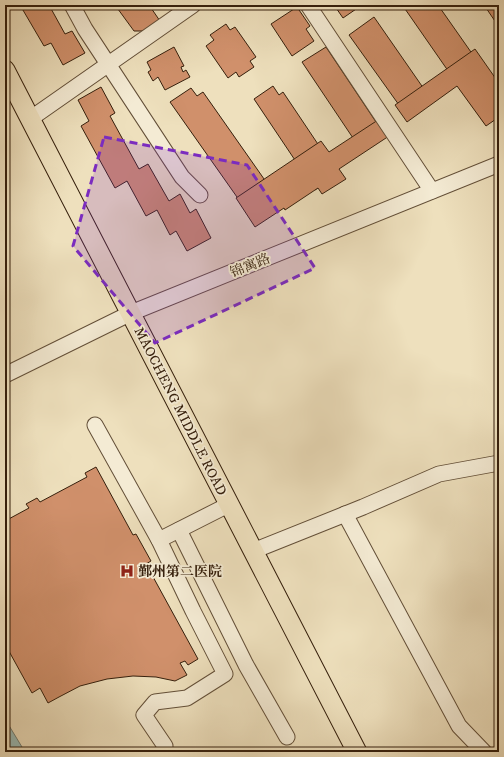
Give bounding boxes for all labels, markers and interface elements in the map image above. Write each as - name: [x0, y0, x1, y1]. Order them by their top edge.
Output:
- street label: 锦寓路: [228, 250, 273, 282]
- street label: MAOCHENG MIDDLE ROAD: [130, 324, 231, 499]
- hospital icon: 鄞州第二医院: [119, 563, 135, 579]
- place label: 鄞州第二医院: [138, 563, 222, 581]

